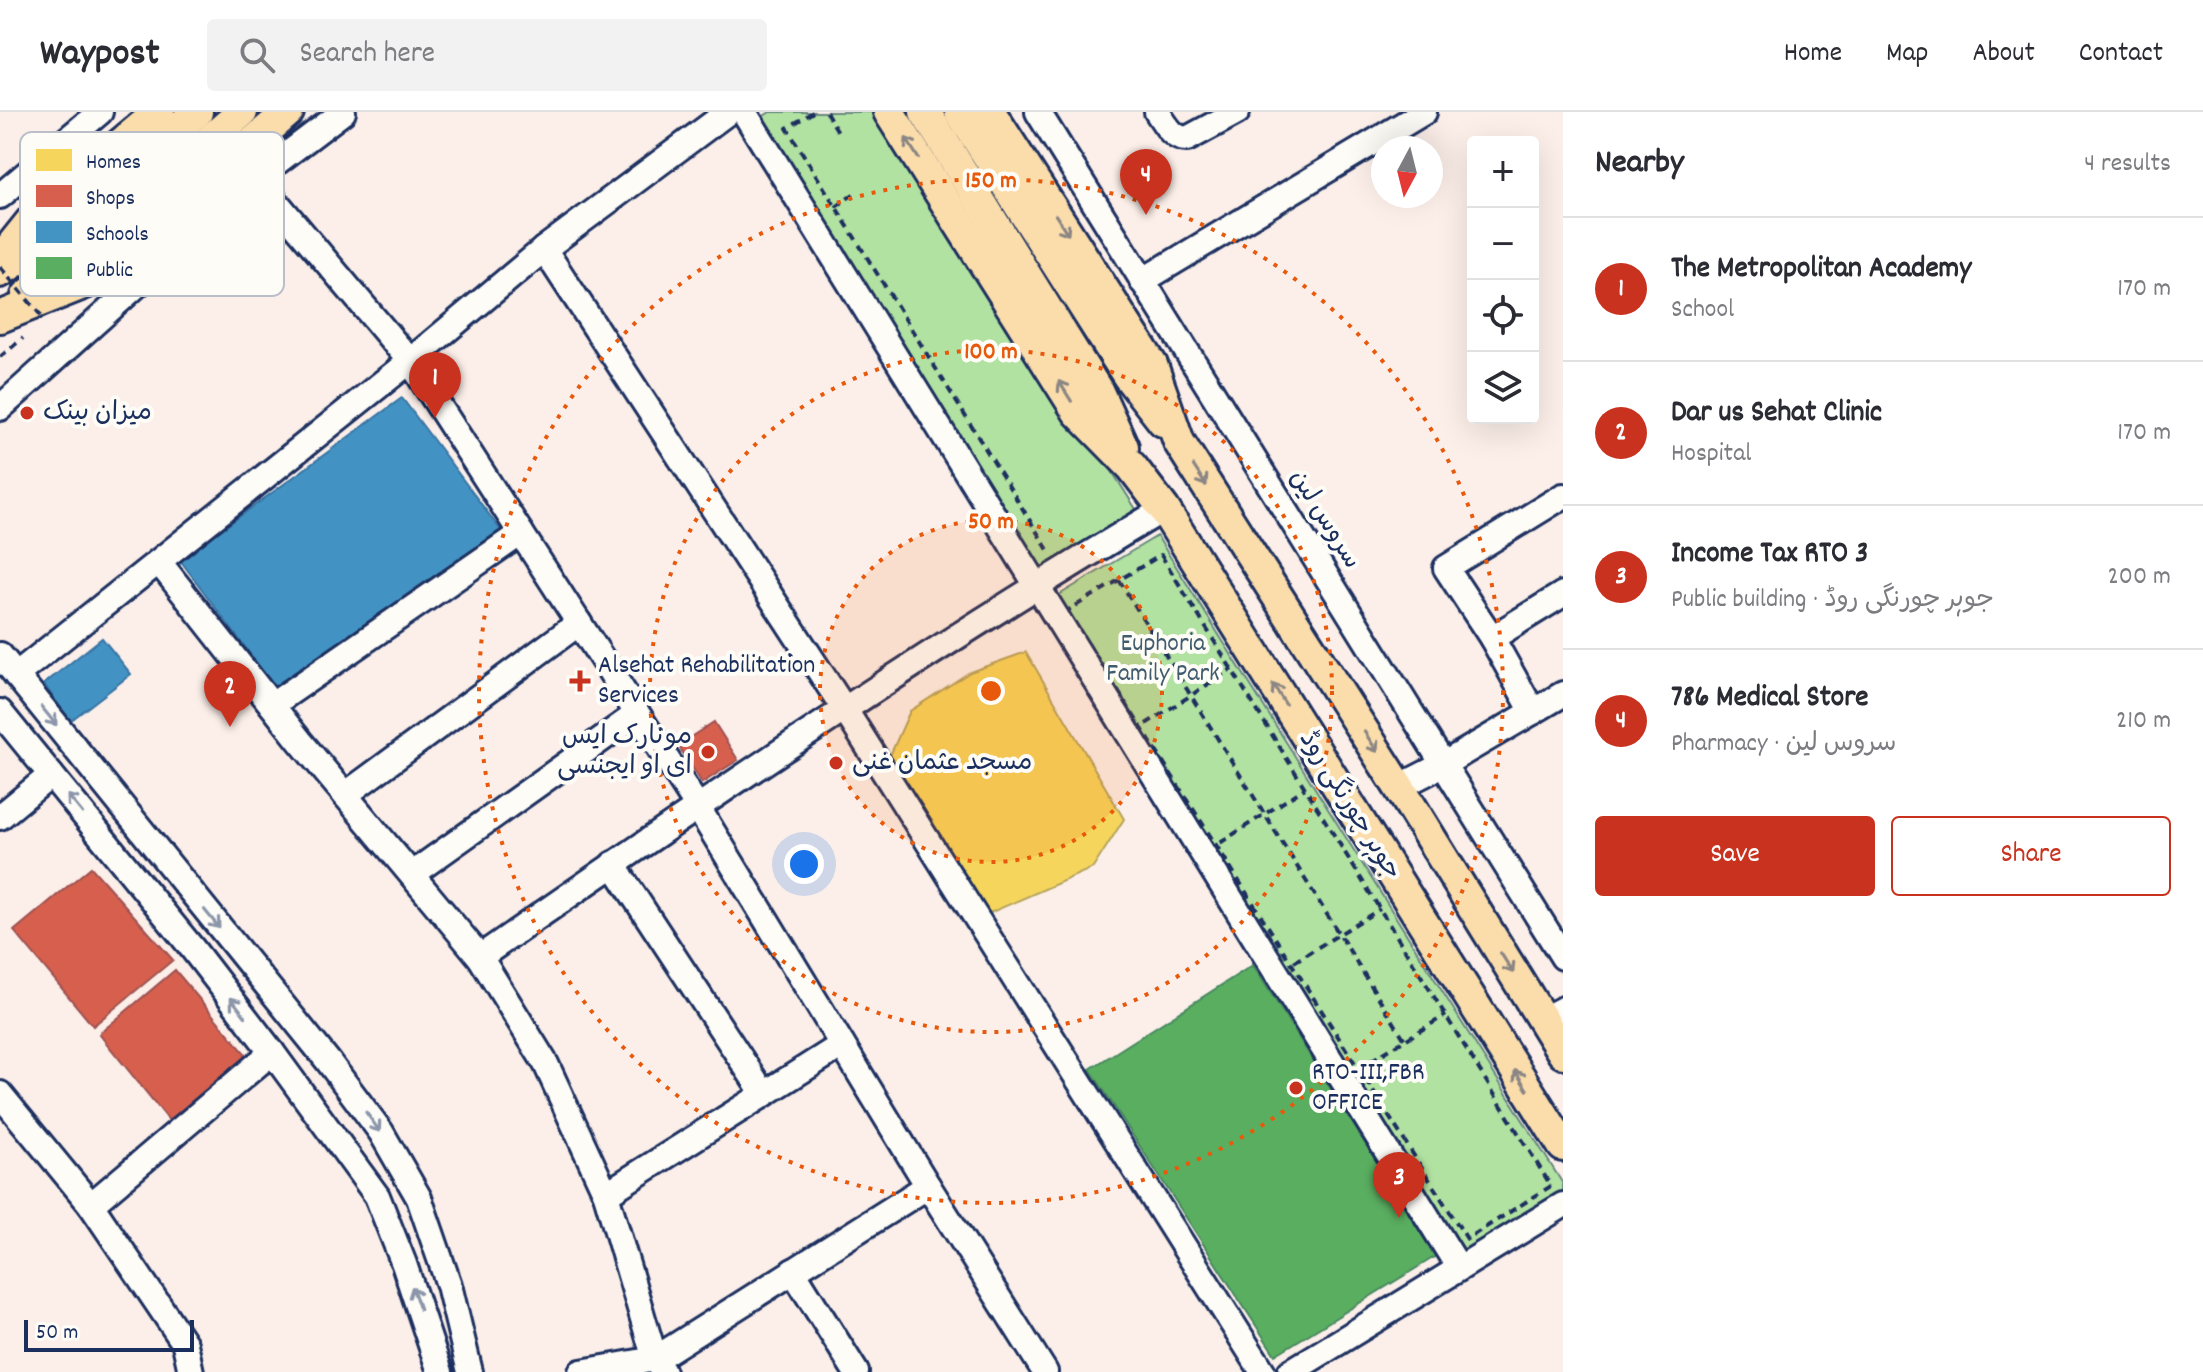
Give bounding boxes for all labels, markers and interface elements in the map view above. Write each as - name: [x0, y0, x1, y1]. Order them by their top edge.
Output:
- search box: [207, 19, 767, 91]
- text: Waypost: [40, 28, 159, 83]
- icon: search: [235, 33, 279, 77]
- text: Search here: [299, 34, 435, 77]
- text: Home: [1784, 35, 1842, 75]
- text: Map: [1886, 35, 1928, 75]
- text: About: [1972, 35, 2035, 75]
- text: Contact: [2079, 35, 2163, 75]
- legend: [20, 132, 284, 296]
- north arrow: [1371, 136, 1443, 208]
- map controls: [1467, 136, 1539, 424]
- button: +: [1467, 136, 1539, 208]
- one-way arrow: [903, 137, 919, 160]
- text: Nearby: [1595, 140, 1684, 189]
- text: 4 results: [2084, 146, 2171, 183]
- text: Homes: [86, 148, 141, 179]
- pin: 4: [1120, 149, 1172, 215]
- text: 150 m: [965, 165, 1017, 199]
- text: Shops: [86, 184, 135, 215]
- button: −: [1467, 208, 1539, 280]
- one-way arrow: [1055, 213, 1071, 236]
- text: Schools: [86, 220, 149, 251]
- text: The Metropolitan Academy: [1671, 249, 1971, 292]
- text: Public: [86, 256, 133, 287]
- text: 1: [1618, 271, 1624, 308]
- text: 170 m: [2117, 271, 2171, 308]
- button: locate: [1467, 280, 1539, 352]
- text: School: [1671, 292, 1734, 329]
- text: 100 m: [964, 336, 1018, 370]
- pin: 1: [409, 352, 461, 418]
- button: layers: [1467, 352, 1539, 424]
- one-way arrow: [1057, 380, 1073, 403]
- text: Dar us Sehat Clinic: [1671, 393, 1882, 436]
- place label: میزان بینک: [43, 395, 152, 432]
- marker: میزان بینک: [18, 404, 36, 422]
- text: 2: [1615, 415, 1627, 452]
- text: 170 m: [2117, 415, 2171, 452]
- text: Hospital: [1671, 436, 1752, 473]
- street label: سروس لین: [1279, 463, 1369, 577]
- one-way arrow: [1193, 464, 1209, 487]
- text: 50 m: [968, 506, 1014, 540]
- text: Income Tax RTO 3: [1671, 534, 1868, 577]
- text: 3: [1615, 559, 1627, 596]
- text: 200 m: [2107, 559, 2171, 596]
- text: Public building · جوہر چورنگی روڈ: [1671, 582, 1994, 619]
- park label: Euphoria Family Park: [1106, 626, 1220, 693]
- place label: Alsehat Rehabilitation Services: [598, 648, 815, 715]
- pin: 2: [204, 661, 256, 727]
- marker: Alsehat Rehabilitation Services: [569, 670, 591, 692]
- centre of rings: [977, 677, 1005, 705]
- text: 786 Medical Store: [1671, 678, 1869, 721]
- one-way arrow: [1271, 683, 1287, 706]
- text: 4: [1616, 703, 1626, 740]
- text: 210 m: [2116, 703, 2171, 740]
- one-way arrow: [40, 705, 58, 726]
- place label: مونارک ایس ای او ایجنسی: [557, 719, 692, 786]
- street label: جوہر چورنگی روڈ: [1288, 724, 1410, 888]
- text: Pharmacy · سروس لین: [1671, 726, 1896, 763]
- one-way arrow: [1363, 730, 1379, 753]
- marker: مونارک ایس ای او ایجنسی: [699, 743, 717, 761]
- place label: مسجد عثمان غنی: [852, 745, 1033, 782]
- marker: مسجد عثمان غنی: [827, 754, 845, 772]
- one-way arrow: [66, 794, 84, 815]
- button: Save: [1595, 816, 1875, 896]
- button: Share: [1891, 816, 2171, 896]
- your location: [784, 844, 824, 884]
- one-way arrow: [203, 908, 221, 929]
- one-way arrow: [1500, 951, 1516, 974]
- one-way arrow: [229, 997, 246, 1018]
- place label: RTO-III,FBR OFFICE: [1312, 1055, 1425, 1122]
- one-way arrow: [1513, 1069, 1529, 1092]
- marker: RTO-III,FBR OFFICE: [1287, 1079, 1305, 1097]
- one-way arrow: [365, 1111, 382, 1132]
- pin: 3: [1373, 1152, 1425, 1218]
- one-way arrow: [407, 1286, 422, 1311]
- scale bar: [24, 1316, 194, 1352]
- text: 50 m: [36, 1318, 78, 1349]

